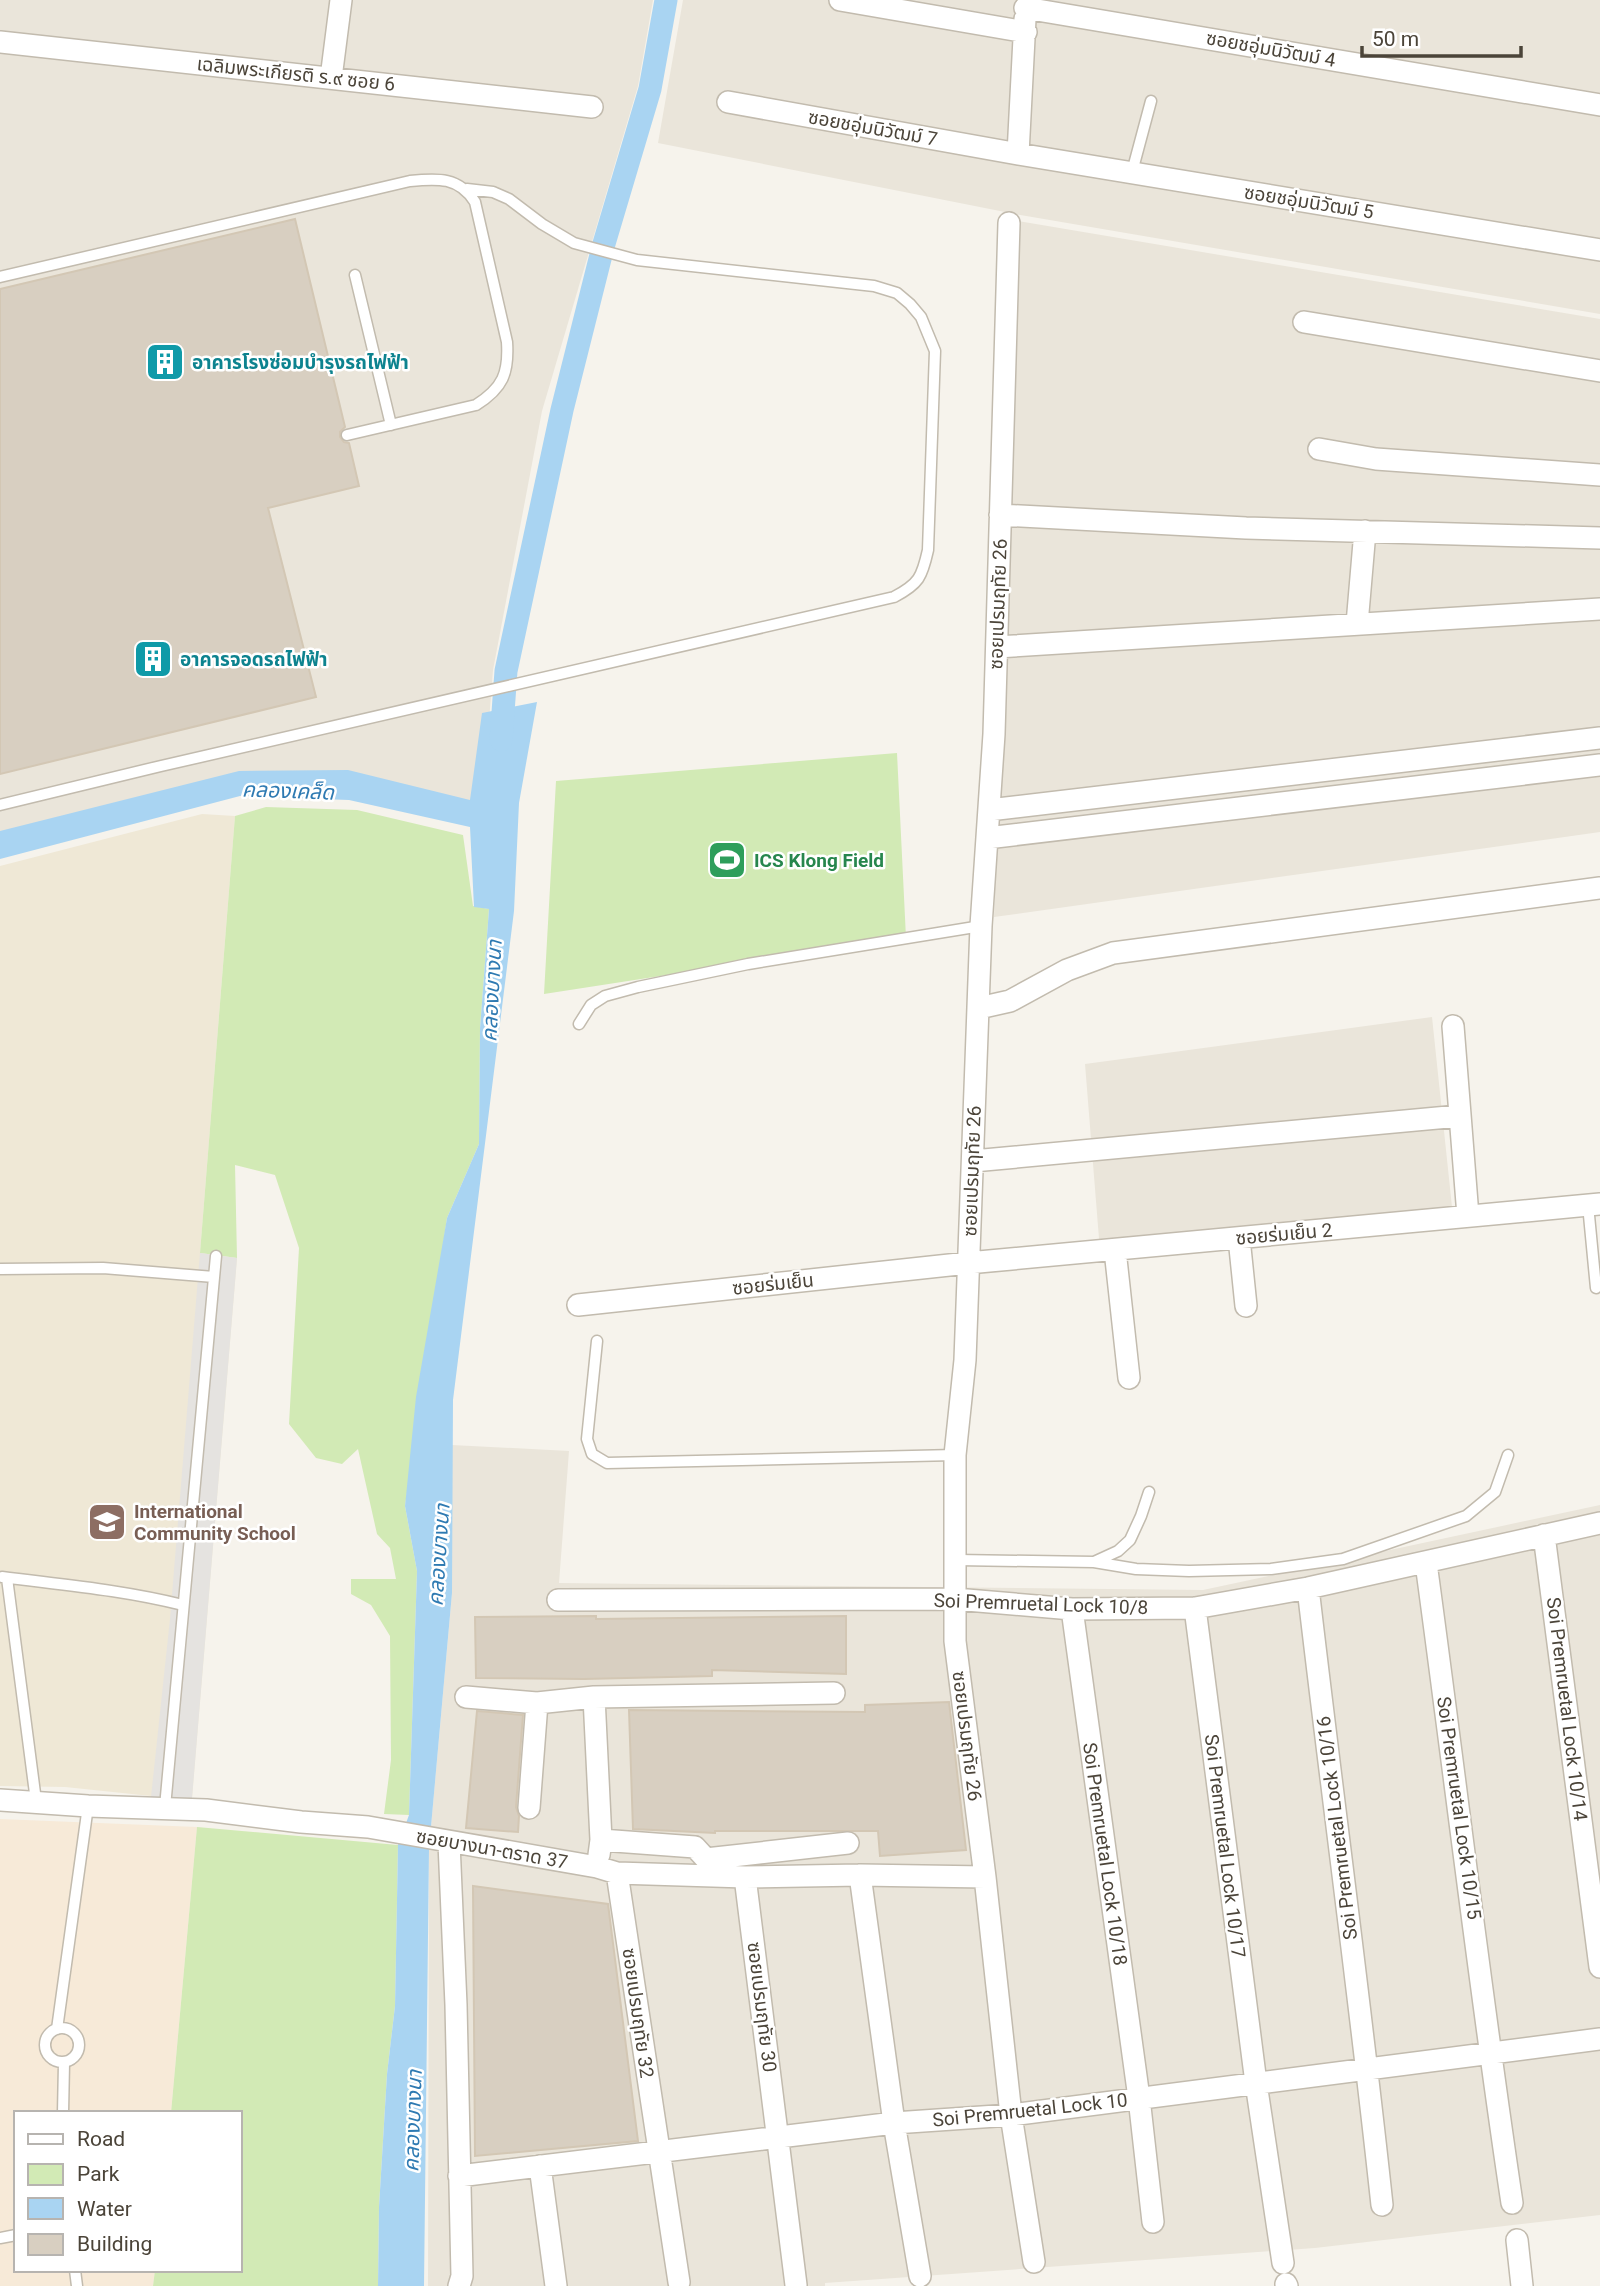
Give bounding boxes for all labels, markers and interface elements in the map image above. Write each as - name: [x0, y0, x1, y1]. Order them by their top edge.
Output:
- scale bar: [1362, 14, 1521, 58]
- street label: ซอยชอุ่มนิวัฒม์ 4: [1204, 26, 1338, 72]
- text: 50 m: [1372, 27, 1419, 51]
- street label: เฉลิมพระเกียรติ ร.๙ ซอย 6: [196, 52, 396, 96]
- street label: ซอยชอุ่มนิวัฒม์ 7: [806, 105, 940, 151]
- street label: ซอยชอุ่มนิวัฒม์ 5: [1243, 180, 1375, 224]
- building icon: อาคารโรงซ่อมบำรุงรถไฟฟ้า: [144, 341, 186, 383]
- place label: อาคารโรงซ่อมบำรุงรถไฟฟ้า: [192, 351, 409, 374]
- street label: ซอยเปรมฤทัย 26: [984, 538, 1012, 670]
- building icon: อาคารจอดรถไฟฟ้า: [132, 638, 174, 680]
- place label: อาคารจอดรถไฟฟ้า: [180, 648, 327, 671]
- water label: คลองเคล็ด: [242, 777, 335, 805]
- sports icon: ICS Klong Field: [706, 839, 748, 881]
- place label: ICS Klong Field: [754, 849, 884, 872]
- water label: คลองบางนา: [477, 938, 507, 1043]
- street label: ซอยเปรมฤทัย 26: [958, 1105, 986, 1237]
- street label: ซอยร่มเย็น 2: [1235, 1218, 1333, 1250]
- street label: ซอยร่มเย็น: [731, 1268, 815, 1300]
- place label: International Community School: [134, 1500, 296, 1545]
- school or university icon: International Community School: [86, 1501, 128, 1543]
- water label: คลองบางนา: [423, 1502, 455, 1607]
- street label: Soi Premruetal Lock 10/8: [933, 1589, 1149, 1619]
- street label: Soi Premruetal Lock 10/14: [1542, 1596, 1592, 1822]
- street label: ซอยเปรมฤทัย 26: [948, 1670, 986, 1802]
- street label: Soi Premruetal Lock 10/15: [1432, 1695, 1486, 1921]
- street label: Soi Premruetal Lock 10/16: [1312, 1715, 1362, 1941]
- street label: Soi Premruetal Lock 10/17: [1200, 1733, 1250, 1959]
- street label: Soi Premruetal Lock 10/18: [1078, 1741, 1132, 1967]
- street label: ซอยบางนา-ตราด 37: [414, 1824, 570, 1874]
- street label: ซอยเปรมฤทัย 30: [743, 1941, 781, 2073]
- street label: ซอยเปรมฤทัย 32: [617, 1947, 659, 2079]
- water label: คลองบางนา: [399, 2068, 427, 2172]
- street label: Soi Premruetal Lock 10: [931, 2088, 1129, 2132]
- legend: [14, 2111, 242, 2272]
- text: Road: [77, 2127, 125, 2151]
- text: Park: [77, 2162, 120, 2186]
- text: Water: [77, 2197, 132, 2221]
- text: Building: [77, 2232, 152, 2256]

